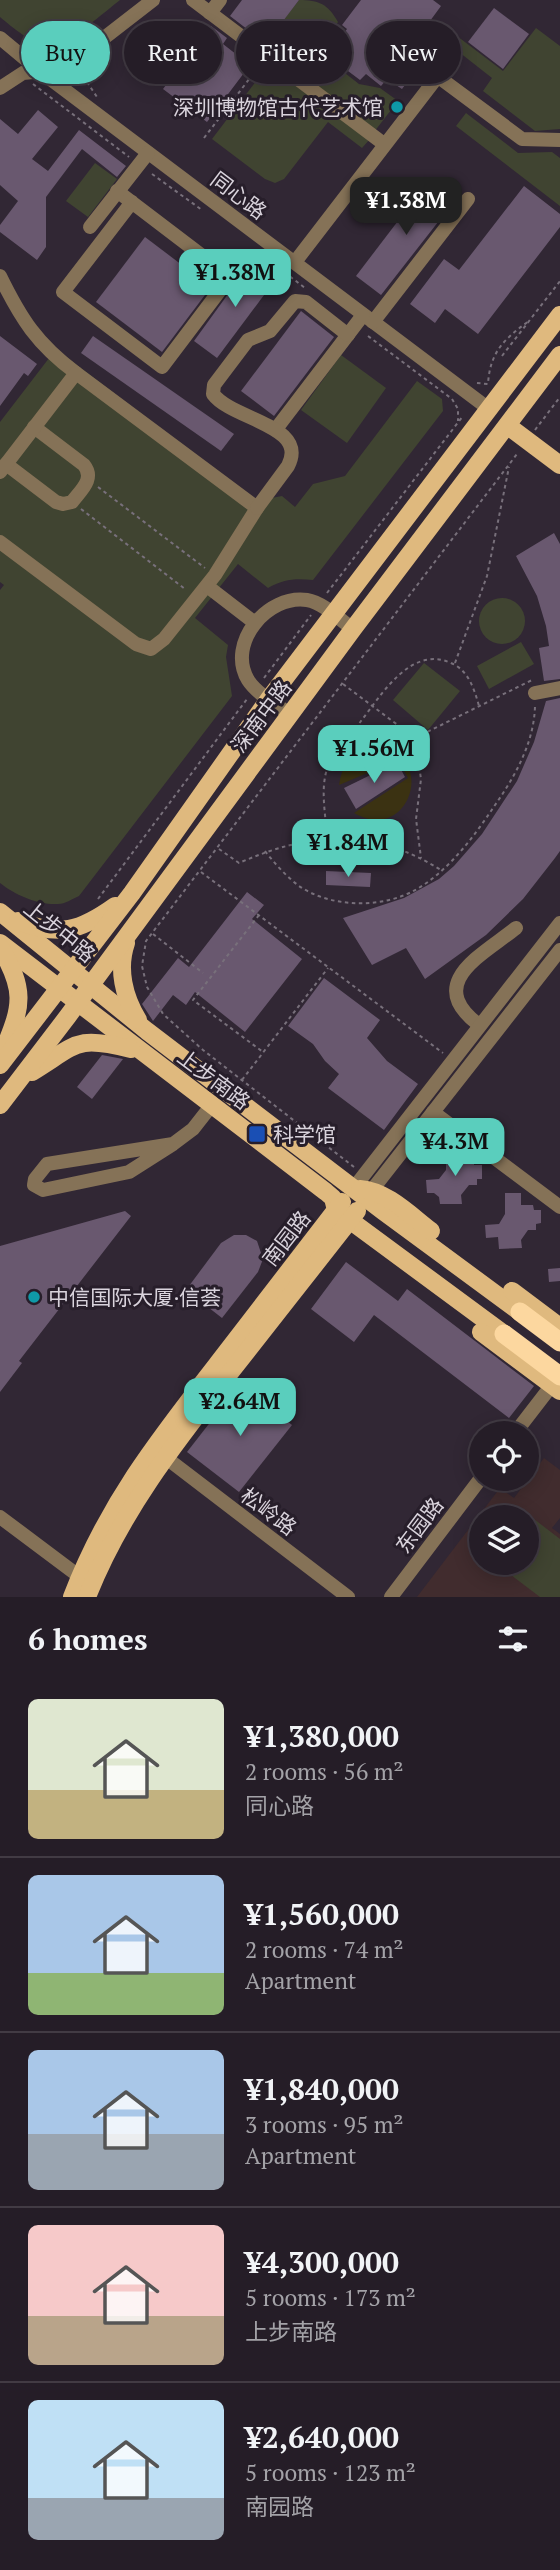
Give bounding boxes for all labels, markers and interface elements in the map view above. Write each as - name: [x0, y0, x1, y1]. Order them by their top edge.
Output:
- chip: Buy: [21, 21, 110, 84]
- chip: Rent: [124, 21, 222, 84]
- chip: Filters: [236, 21, 352, 84]
- chip: New: [366, 21, 461, 84]
- place label: 深圳博物馆古代艺术馆: [173, 93, 383, 121]
- marker: 深圳博物馆古代艺术馆: [389, 99, 405, 115]
- street label: 同心路: [205, 165, 273, 225]
- pin: ¥1.38M: [349, 177, 463, 237]
- text: ¥1.38M: [366, 184, 446, 215]
- pin: ¥1.38M: [178, 250, 292, 309]
- text: ¥1.38M: [195, 256, 275, 287]
- street label: 深南中路: [225, 674, 297, 758]
- pin: ¥1.56M: [317, 726, 431, 785]
- text: ¥1.56M: [334, 732, 414, 763]
- pin: ¥1.84M: [291, 820, 405, 879]
- text: ¥1.84M: [308, 826, 388, 857]
- street label: 上步中路: [19, 894, 101, 968]
- street label: 上步南路: [172, 1043, 256, 1115]
- pin: ¥4.3M: [406, 1118, 504, 1178]
- place label: 科学馆: [273, 1120, 336, 1148]
- marker: 科学馆: [247, 1124, 267, 1144]
- text: ¥4.3M: [421, 1125, 489, 1156]
- street label: 南园路: [256, 1205, 316, 1271]
- place label: 中信国际大厦·信荟: [48, 1283, 221, 1311]
- marker: 中信国际大厦·信荟: [26, 1289, 42, 1305]
- pin: ¥2.64M: [183, 1378, 297, 1438]
- text: ¥2.64M: [200, 1385, 280, 1416]
- map controls: [469, 1421, 539, 1575]
- button: locate: [469, 1421, 539, 1491]
- street label: 松岭路: [235, 1481, 303, 1541]
- street label: 东园路: [389, 1491, 449, 1559]
- button: layers: [469, 1505, 539, 1575]
- text: 6 homes: [28, 1619, 147, 1659]
- icon: filters: [494, 1620, 532, 1658]
- text: ¥1,380,000: [245, 1716, 399, 1756]
- icon: home: [84, 1727, 168, 1811]
- text: 2 rooms · 56 m²: [245, 1756, 404, 1787]
- text: 同心路: [245, 1790, 314, 1821]
- text: ¥1,560,000: [245, 1894, 399, 1934]
- icon: home: [84, 1903, 168, 1987]
- text: 2 rooms · 74 m²: [245, 1934, 404, 1965]
- text: Apartment: [245, 1965, 356, 1996]
- text: ¥1,840,000: [245, 2069, 399, 2109]
- icon: home: [84, 2078, 168, 2162]
- text: 3 rooms · 95 m²: [245, 2109, 404, 2140]
- text: Apartment: [245, 2140, 356, 2171]
- text: ¥4,300,000: [245, 2242, 399, 2282]
- icon: home: [84, 2253, 168, 2337]
- text: 5 rooms · 173 m²: [245, 2282, 416, 2313]
- text: 上步南路: [245, 2316, 337, 2347]
- text: ¥2,640,000: [245, 2417, 399, 2457]
- icon: home: [84, 2428, 168, 2512]
- text: 5 rooms · 123 m²: [245, 2457, 416, 2488]
- text: 南园路: [245, 2491, 314, 2522]

